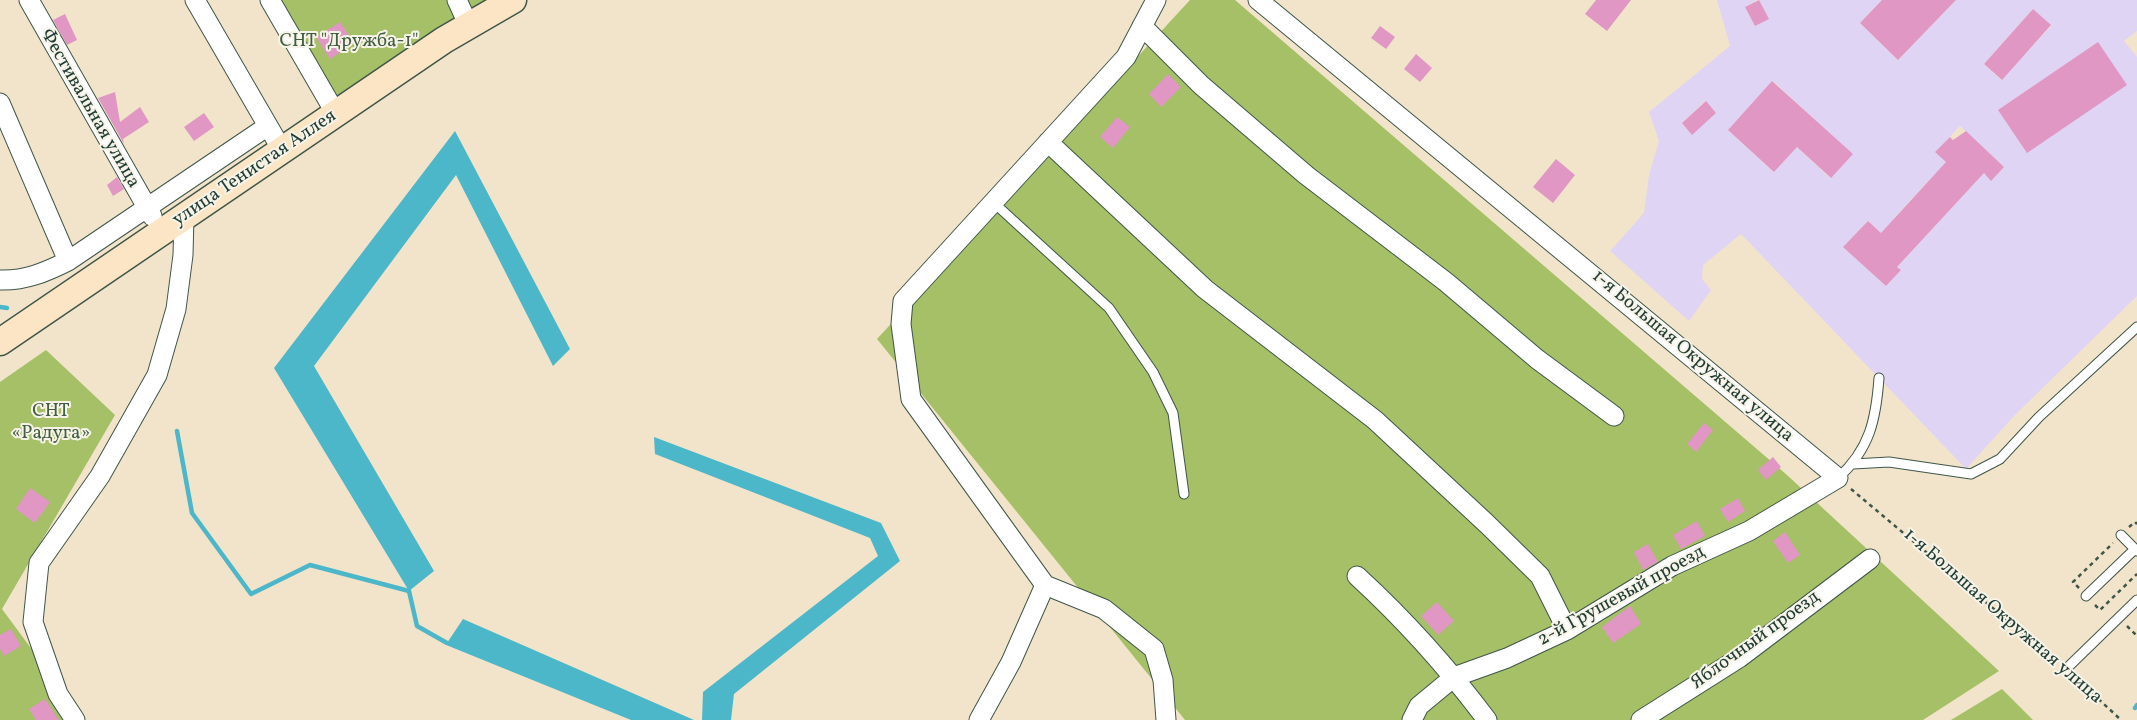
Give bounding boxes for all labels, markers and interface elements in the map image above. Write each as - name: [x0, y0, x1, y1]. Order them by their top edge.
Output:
- street label: Фестивальная улица: [34, 25, 144, 193]
- park label: СНТ "Дружба-1": [280, 32, 418, 54]
- street label: улица Тенистая Аллея: [169, 106, 341, 232]
- street label: 1-я Большая Окружная улица: [1586, 266, 1798, 448]
- park label: СНТ «Радуга»: [12, 402, 90, 446]
- street label: 1-я Большая Окружная улица: [1898, 524, 2106, 710]
- street label: 2-й Грушевый проезд: [1534, 542, 1710, 652]
- street label: Яблочный проезд: [1687, 587, 1825, 695]

